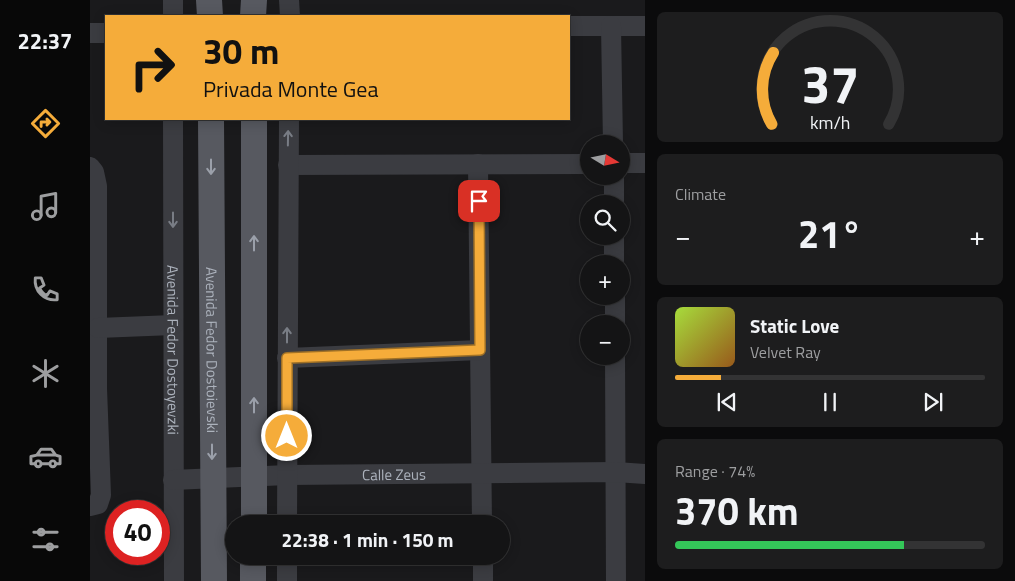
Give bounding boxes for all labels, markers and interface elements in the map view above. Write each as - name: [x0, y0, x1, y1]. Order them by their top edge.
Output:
- text: 22:37: [18, 24, 72, 58]
- text: 30 m: [203, 24, 279, 78]
- icon: right: [120, 35, 185, 100]
- text: 37: [801, 44, 859, 123]
- text: Privada Monte Gea: [203, 72, 379, 106]
- icon: directions: [28, 106, 63, 141]
- text: km/h: [810, 109, 850, 136]
- one-way arrow: [283, 130, 293, 146]
- north arrow: [580, 135, 630, 185]
- map controls: [580, 135, 630, 365]
- one-way arrow: [206, 159, 216, 175]
- pin: [458, 180, 500, 222]
- text: Climate: [675, 182, 726, 206]
- icon: arrive: [465, 187, 493, 215]
- icon: music: [28, 189, 63, 224]
- button: search: [580, 195, 630, 245]
- text: 21°: [798, 205, 862, 263]
- one-way arrow: [168, 212, 178, 228]
- text: −: [675, 214, 691, 257]
- text: +: [969, 214, 985, 257]
- one-way arrow: [249, 235, 259, 251]
- button: +: [580, 255, 630, 305]
- street label: Avenida Fedor Dostoyevzki: [162, 265, 185, 435]
- street label: Avenida Fedor Dostoievski: [200, 267, 225, 433]
- icon: phone: [28, 272, 63, 307]
- text: Static Love: [750, 311, 839, 340]
- button: −: [580, 315, 630, 365]
- one-way arrow: [282, 327, 292, 344]
- text: Velvet Ray: [750, 340, 821, 364]
- icon: climate: [28, 356, 63, 391]
- icon: previous: [713, 388, 741, 416]
- icon: pause: [816, 388, 844, 416]
- icon: next: [919, 388, 947, 416]
- one-way arrow: [249, 397, 259, 414]
- position arrow: [260, 409, 312, 461]
- icon: car: [28, 439, 63, 474]
- one-way arrow: [207, 444, 217, 460]
- text: Range · 74%: [675, 459, 755, 483]
- street label: Calle Zeus: [362, 462, 426, 486]
- text: 370 km: [675, 482, 799, 540]
- speed limit sign: 40: [105, 500, 170, 565]
- icon: filters: [28, 522, 63, 557]
- text: 22:38 · 1 min · 150 m: [281, 525, 454, 554]

